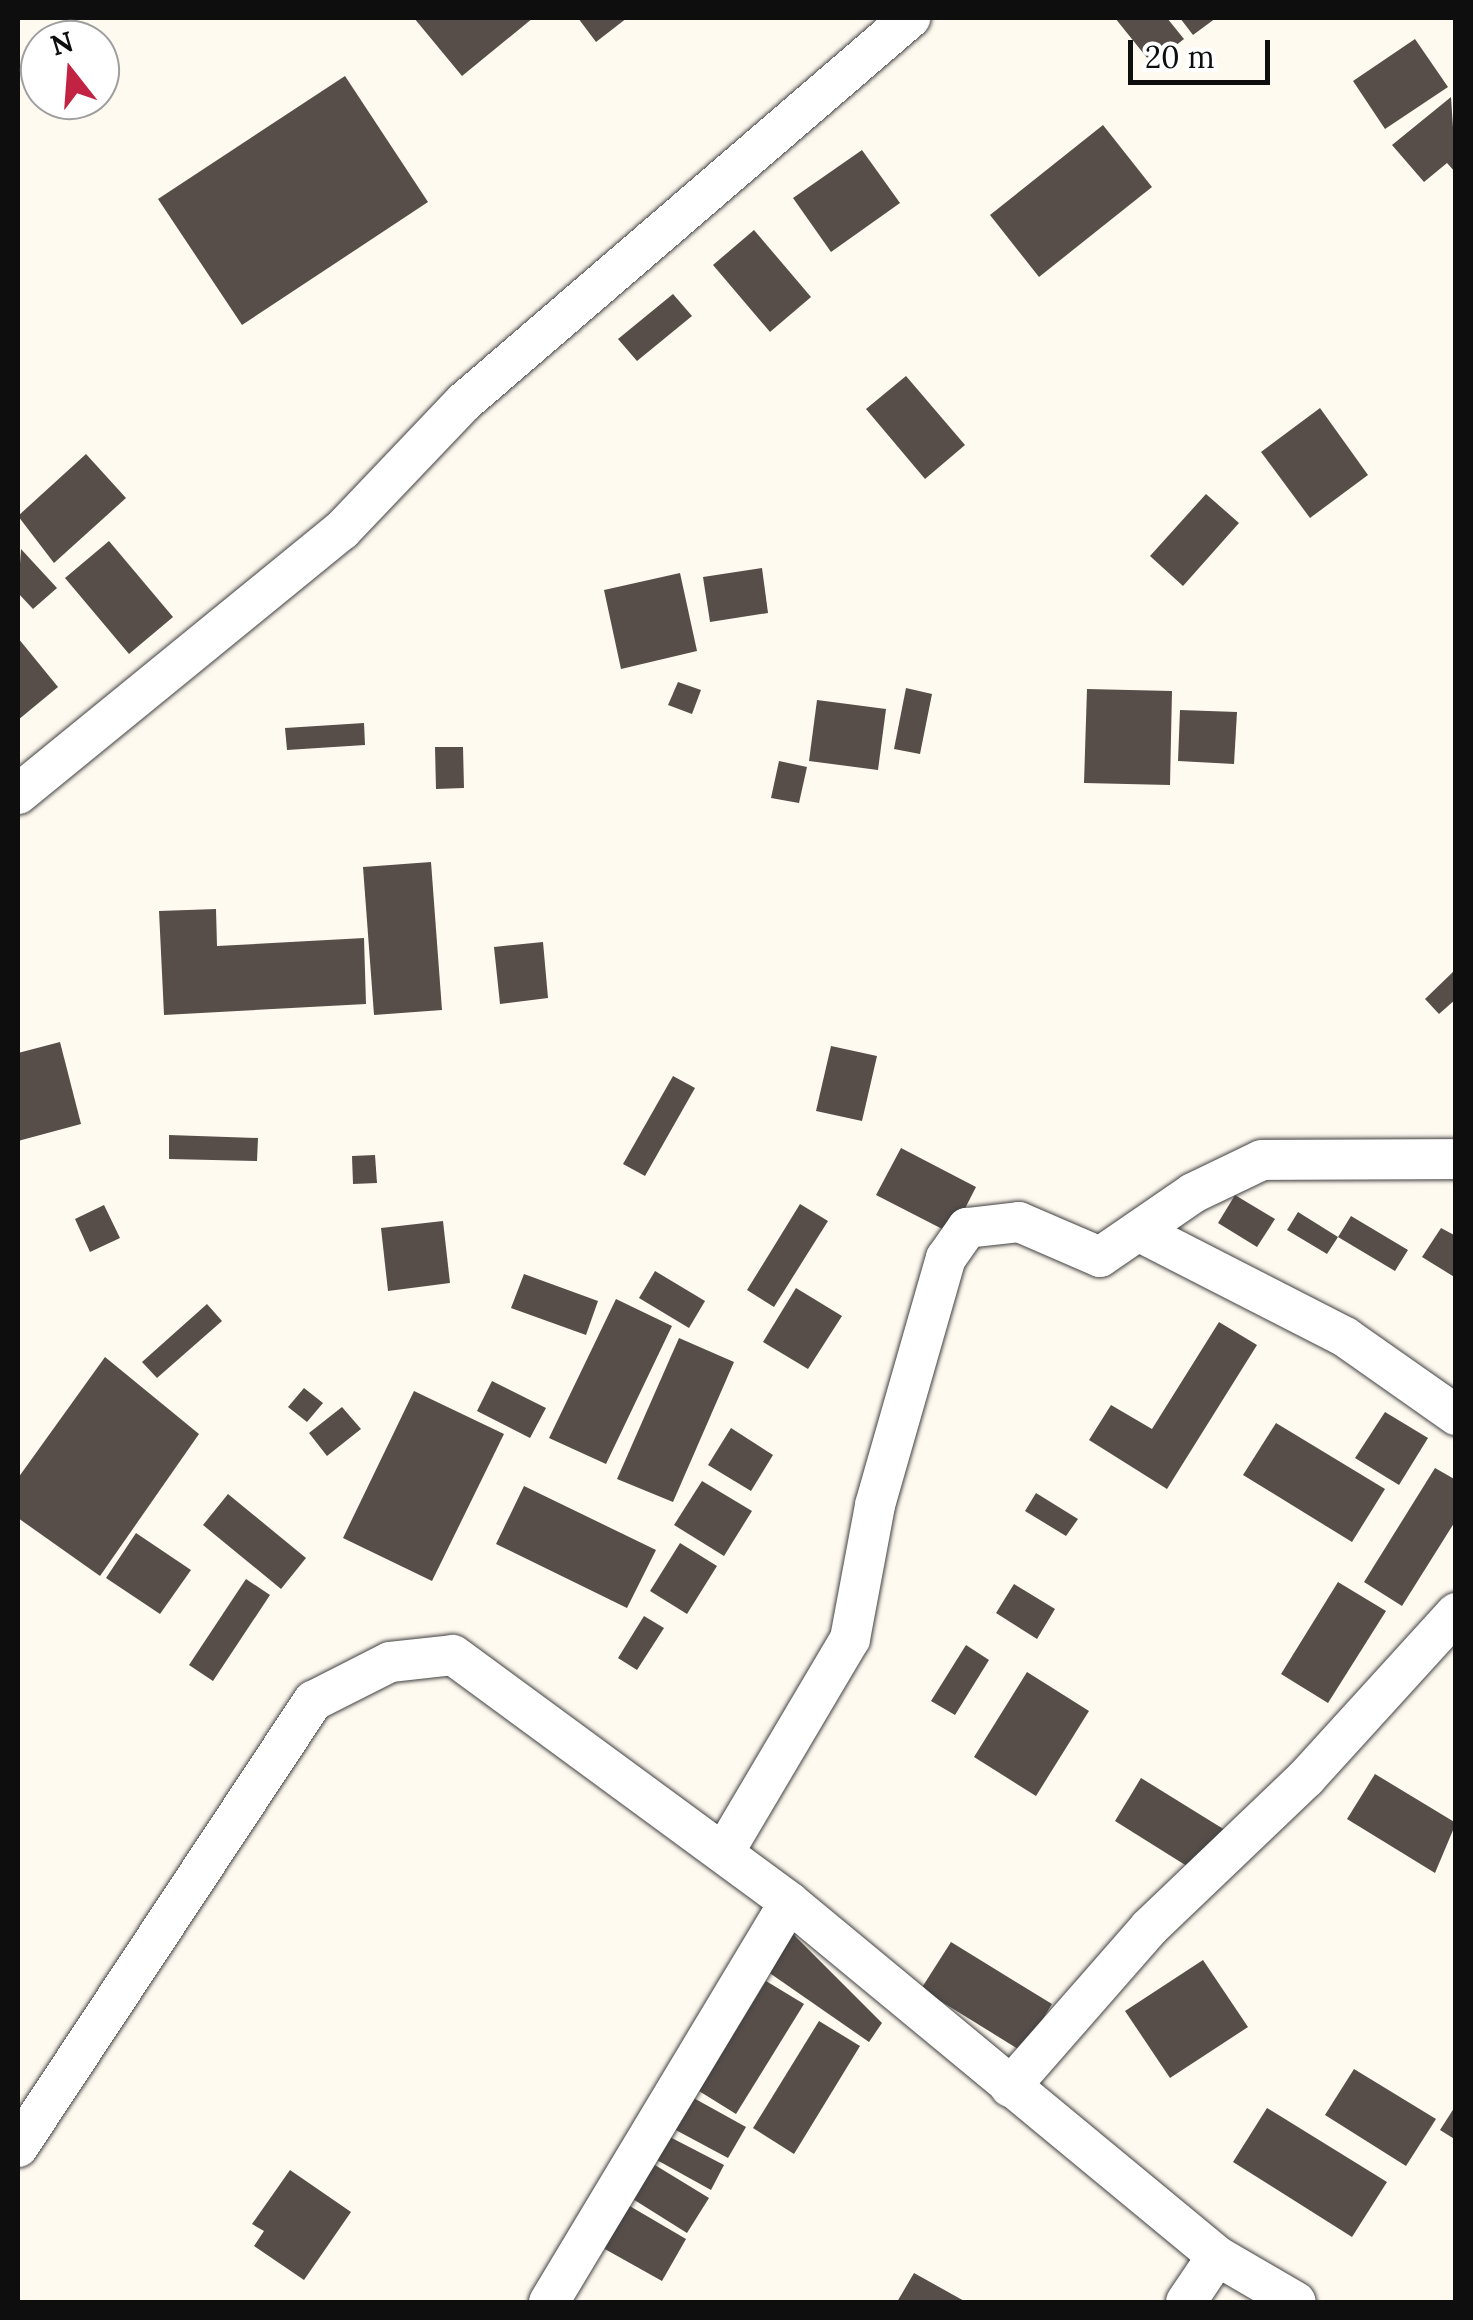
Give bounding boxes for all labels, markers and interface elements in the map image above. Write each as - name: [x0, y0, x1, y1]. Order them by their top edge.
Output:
- north arrow: [20, 20, 120, 120]
- scale bar: [1133, 20, 1276, 82]
- text: N: [46, 23, 77, 64]
- text: 20 m: [1145, 38, 1214, 76]

